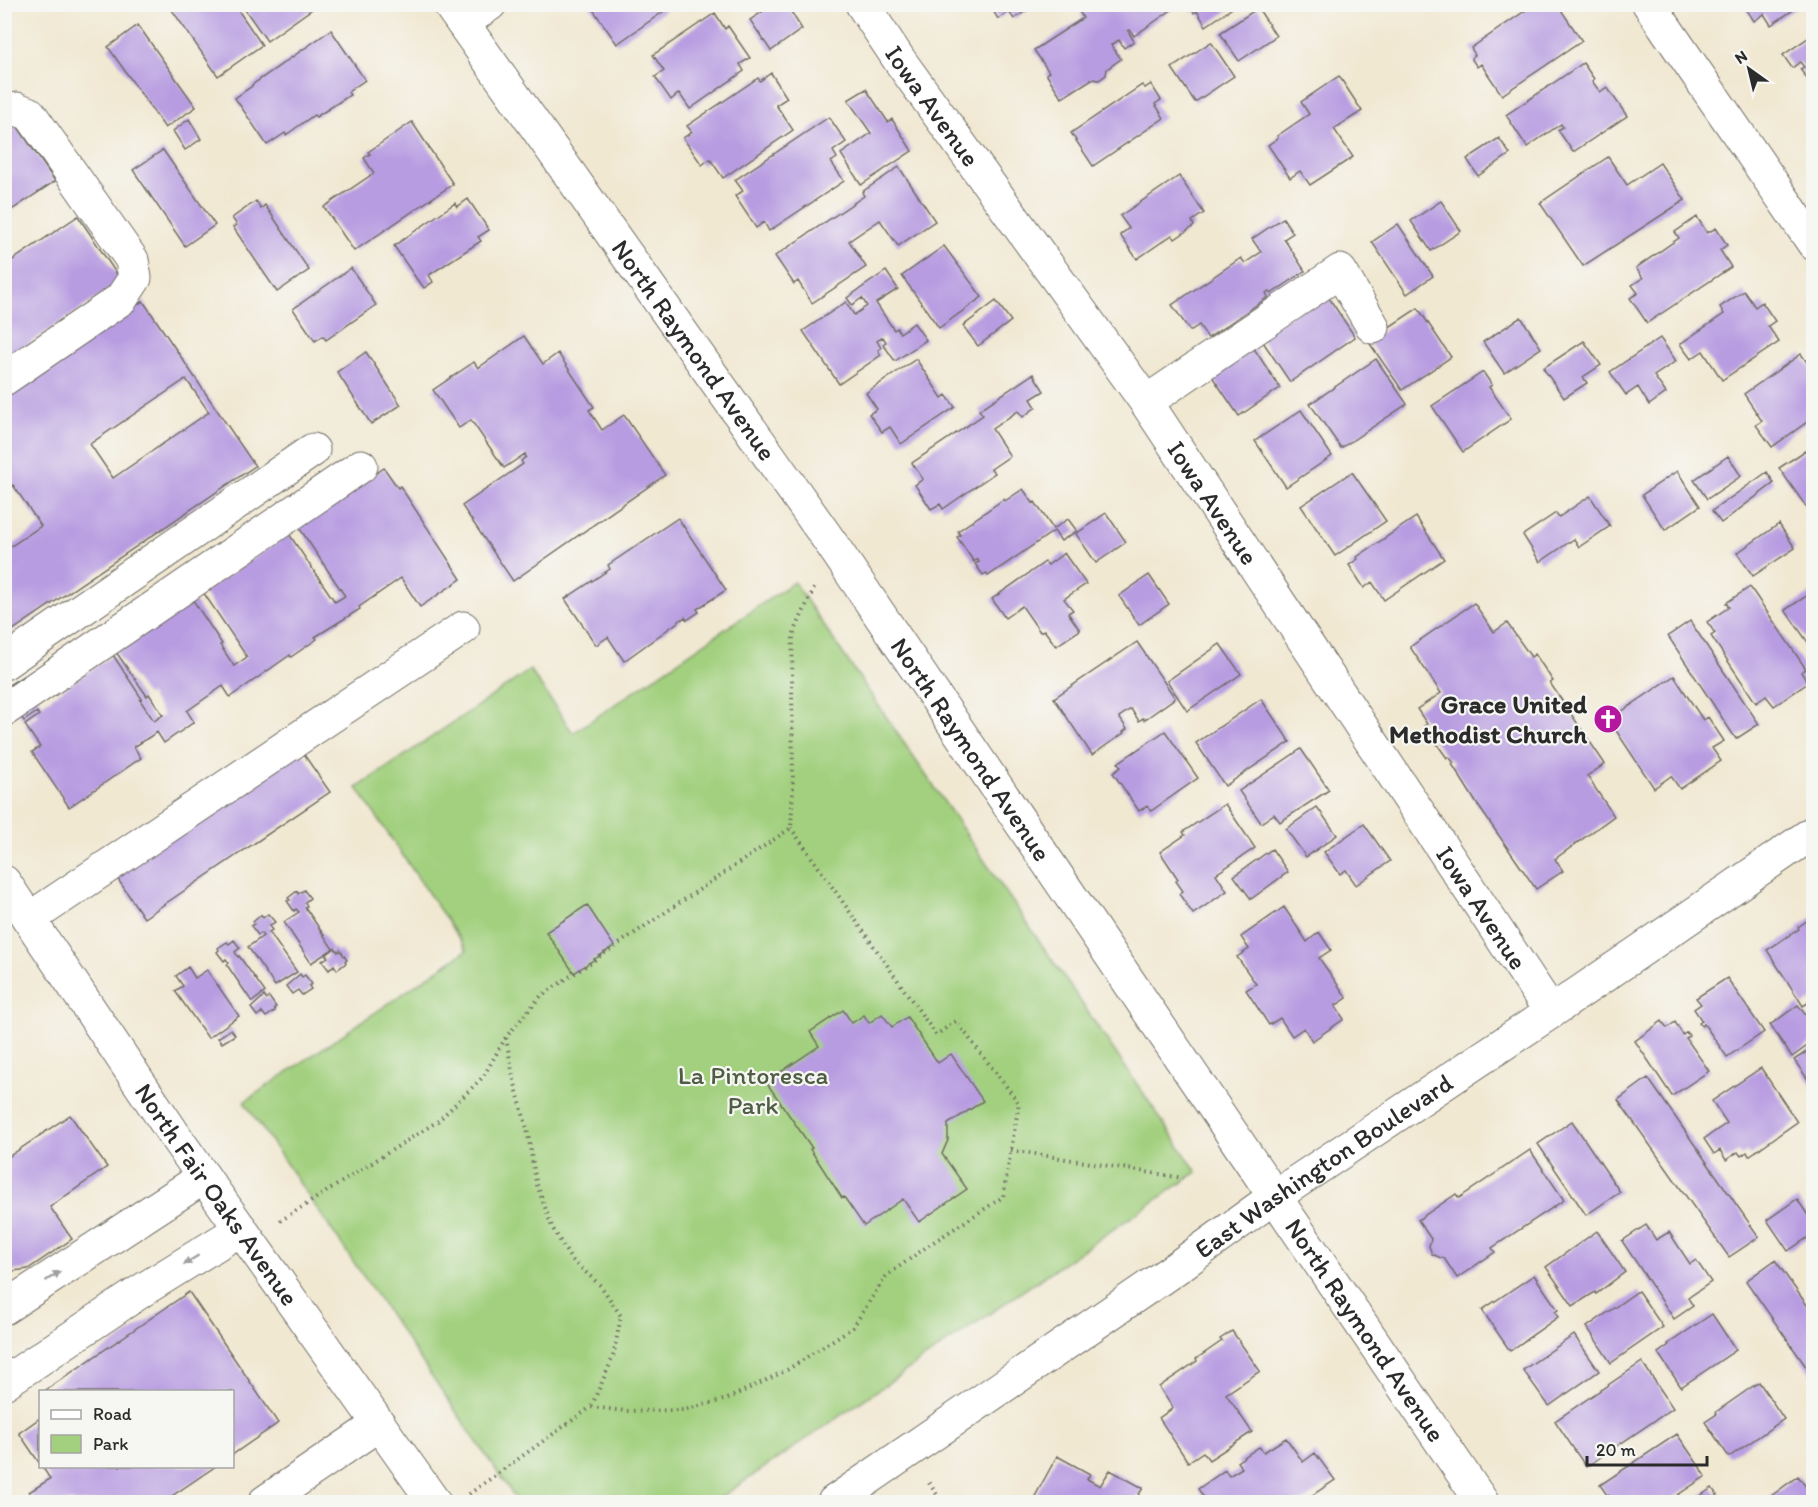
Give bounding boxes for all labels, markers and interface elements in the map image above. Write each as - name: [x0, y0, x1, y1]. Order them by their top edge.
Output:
- street label: Iowa Avenue: [878, 39, 987, 173]
- north arrow: [1719, 39, 1779, 99]
- text: N: [1731, 46, 1751, 68]
- street label: North Raymond Avenue: [605, 233, 783, 467]
- street label: Iowa Avenue: [1160, 435, 1266, 571]
- street label: North Raymond Avenue: [884, 631, 1058, 867]
- place label: Grace United Methodist Church: [1389, 688, 1588, 750]
- church icon: Grace United Methodist Church: [1592, 703, 1624, 735]
- street label: Iowa Avenue: [1429, 840, 1534, 976]
- park label: La Pintoresca Park: [678, 1059, 828, 1121]
- street label: East Washington Boulevard: [1188, 1066, 1459, 1265]
- street label: North Fair Oaks Avenue: [128, 1077, 306, 1312]
- street label: North Raymond Avenue: [1278, 1212, 1453, 1448]
- one-way arrow: [183, 1255, 199, 1266]
- one-way arrow: [45, 1270, 61, 1282]
- legend: [39, 1390, 234, 1468]
- text: Road: [93, 1403, 132, 1425]
- scale bar: [1587, 1429, 1707, 1467]
- text: Park: [93, 1433, 128, 1455]
- text: 20 m: [1596, 1439, 1636, 1461]

